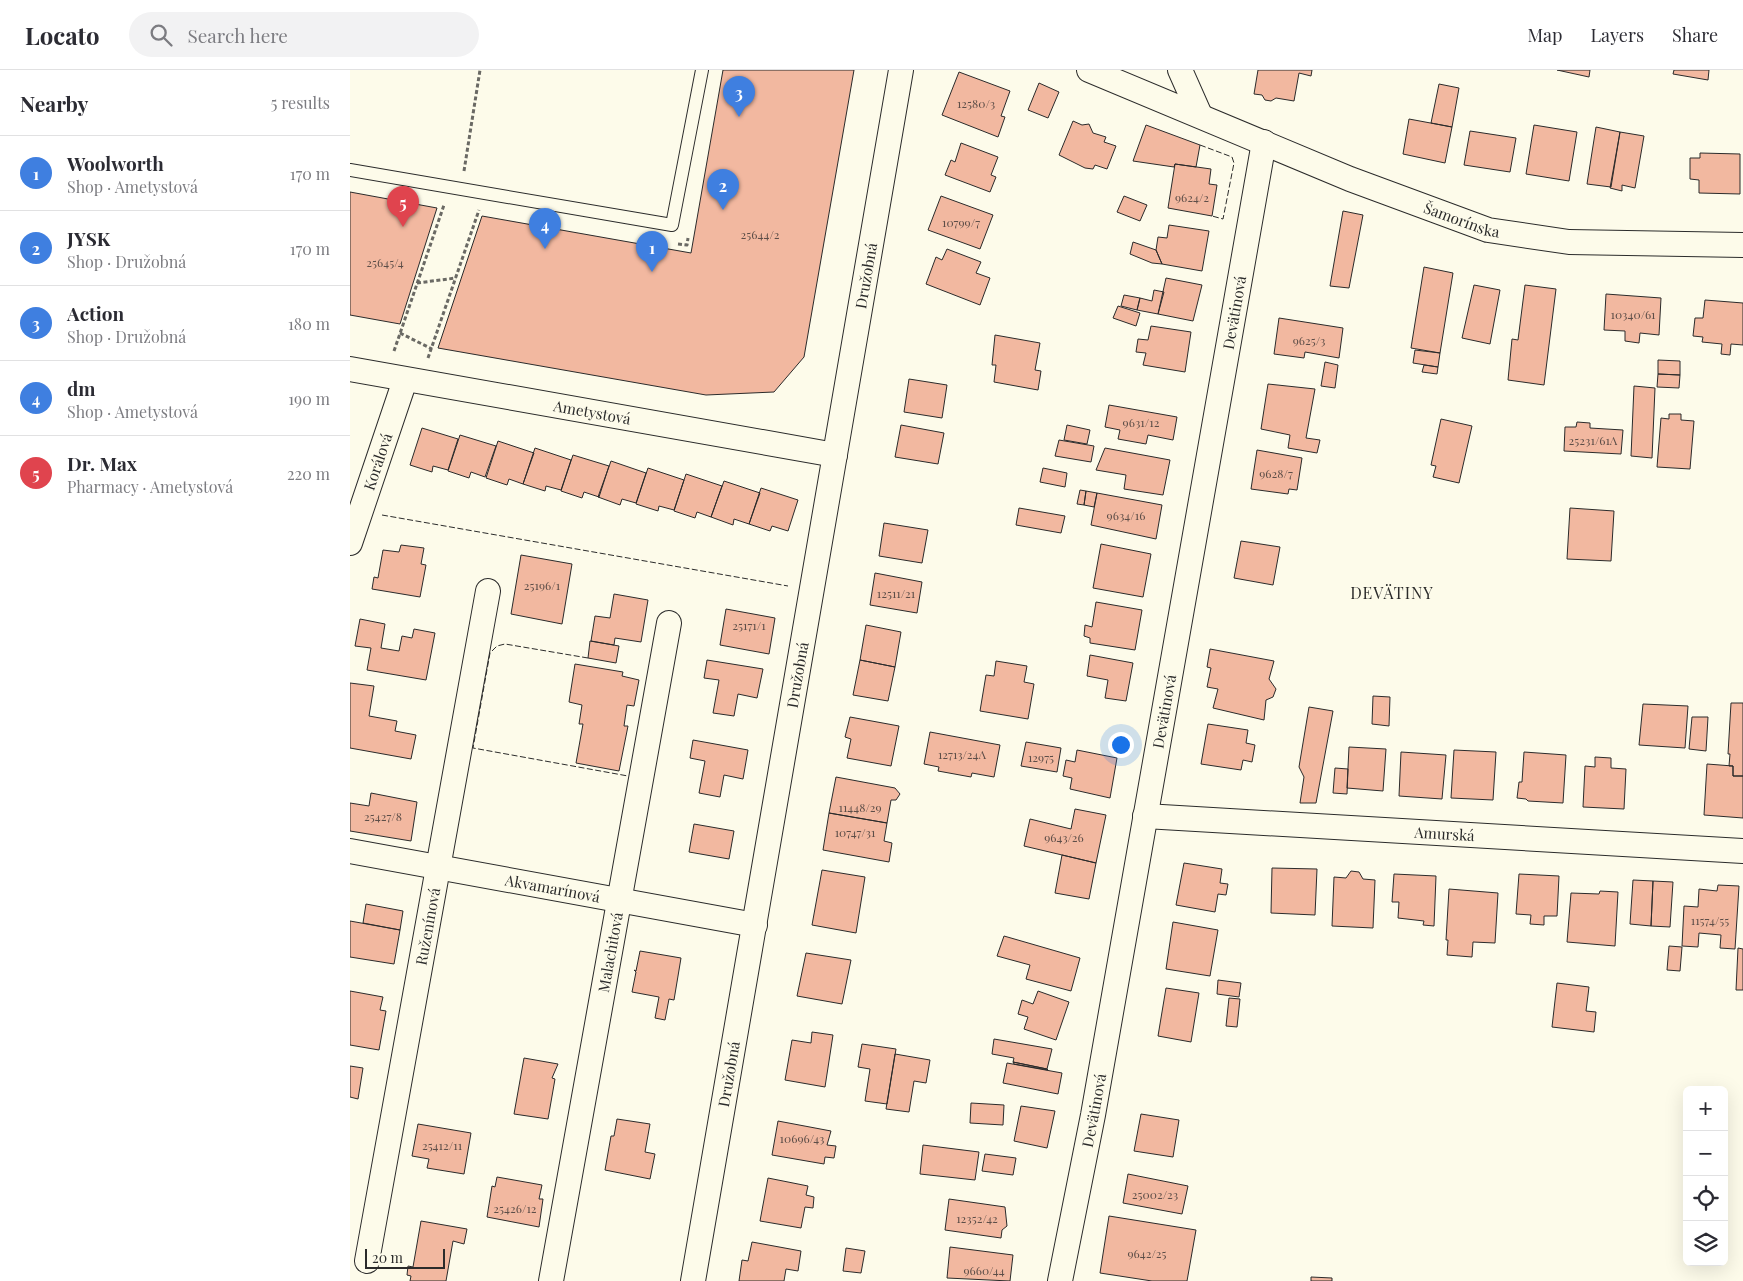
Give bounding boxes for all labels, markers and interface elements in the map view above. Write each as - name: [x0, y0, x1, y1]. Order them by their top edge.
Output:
- search box: [129, 12, 479, 57]
- text: Locato: [25, 19, 99, 51]
- icon: search: [147, 21, 175, 49]
- text: Search here: [187, 22, 288, 48]
- text: Map: [1527, 23, 1562, 47]
- text: Layers: [1590, 23, 1644, 47]
- text: Share: [1672, 23, 1718, 47]
- pin: 3: [723, 76, 755, 117]
- text: Nearby: [20, 89, 89, 117]
- text: 5 results: [271, 92, 330, 113]
- house number: 12580/3: [957, 95, 995, 111]
- text: Woolworth: [67, 150, 164, 176]
- text: 1: [33, 163, 39, 184]
- text: 170 m: [290, 163, 330, 184]
- pin: 2: [707, 169, 739, 210]
- text: Shop · Ametystová: [67, 176, 198, 197]
- pin: 5: [387, 186, 419, 227]
- house number: 9624/2: [1175, 189, 1209, 205]
- street label: Šamorínska: [1421, 197, 1502, 242]
- pin: 4: [529, 208, 561, 249]
- house number: 10799/7: [942, 214, 980, 230]
- text: JYSK: [67, 225, 110, 251]
- house number: 25644/2: [741, 226, 780, 242]
- pin: 1: [636, 231, 668, 272]
- text: 2: [32, 238, 40, 259]
- text: 170 m: [290, 238, 330, 259]
- street label: Družobná: [850, 241, 881, 310]
- text: Shop · Družobná: [67, 251, 186, 272]
- house number: 25645/4: [366, 254, 404, 270]
- street label: Devätinová: [1218, 274, 1250, 351]
- text: Action: [67, 300, 124, 326]
- house number: 10340/61: [1610, 306, 1656, 322]
- text: 3: [32, 313, 40, 334]
- text: 180 m: [288, 313, 330, 334]
- text: Shop · Družobná: [67, 326, 186, 347]
- house number: 9625/3: [1293, 332, 1325, 348]
- text: dm: [67, 375, 96, 401]
- text: 4: [32, 388, 40, 409]
- text: 190 m: [288, 388, 330, 409]
- street label: Ametystová: [551, 395, 633, 429]
- text: Shop · Ametystová: [67, 401, 198, 422]
- house number: 9631/12: [1123, 414, 1160, 430]
- street label: Korálová: [359, 430, 397, 493]
- house number: 25231/61A: [1569, 432, 1618, 448]
- text: Dr. Max: [67, 450, 137, 476]
- text: 5: [32, 463, 40, 484]
- text: 220 m: [287, 463, 330, 484]
- house number: 9628/7: [1259, 465, 1293, 481]
- text: Pharmacy · Ametystová: [67, 476, 233, 497]
- house number: 9634/16: [1107, 507, 1145, 523]
- house number: 25196/1: [524, 577, 561, 593]
- district label: DEVÄTINY: [1350, 582, 1434, 603]
- house number: 12511/21: [877, 585, 916, 601]
- house number: 25171/1: [732, 617, 766, 633]
- street label: Družobná: [782, 640, 813, 709]
- street label: Devätinová: [1148, 672, 1180, 750]
- your location: [1108, 732, 1134, 758]
- house number: 12713/24A: [938, 746, 987, 762]
- house number: 12975: [1028, 749, 1054, 765]
- house number: 11448/29: [838, 799, 882, 815]
- house number: 25427/8: [364, 808, 402, 824]
- street label: Amurská: [1413, 822, 1476, 845]
- house number: 10747/31: [835, 824, 876, 840]
- house number: 9643/26: [1044, 829, 1084, 845]
- street label: Akvamarínová: [503, 869, 602, 907]
- street label: Ruženínová: [411, 886, 444, 967]
- street label: Malachitová: [593, 910, 627, 994]
- house number: 11574/55: [1691, 912, 1729, 928]
- street label: Družobná: [713, 1039, 744, 1109]
- street label: Devätinová: [1077, 1071, 1110, 1149]
- map controls: [1683, 1086, 1728, 1266]
- button: +: [1683, 1086, 1728, 1131]
- house number: 10696/43: [780, 1130, 824, 1146]
- button: −: [1683, 1131, 1728, 1176]
- house number: 25412/11: [422, 1137, 463, 1153]
- button: locate: [1683, 1176, 1728, 1221]
- house number: 25002/23: [1132, 1186, 1178, 1202]
- house number: 25426/12: [493, 1200, 537, 1216]
- house number: 12352/42: [956, 1210, 998, 1226]
- button: layers: [1683, 1221, 1728, 1266]
- house number: 9642/25: [1128, 1245, 1167, 1261]
- scale bar: [365, 1246, 445, 1269]
- text: 20 m: [372, 1248, 403, 1267]
- house number: 9660/44: [963, 1262, 1005, 1278]

